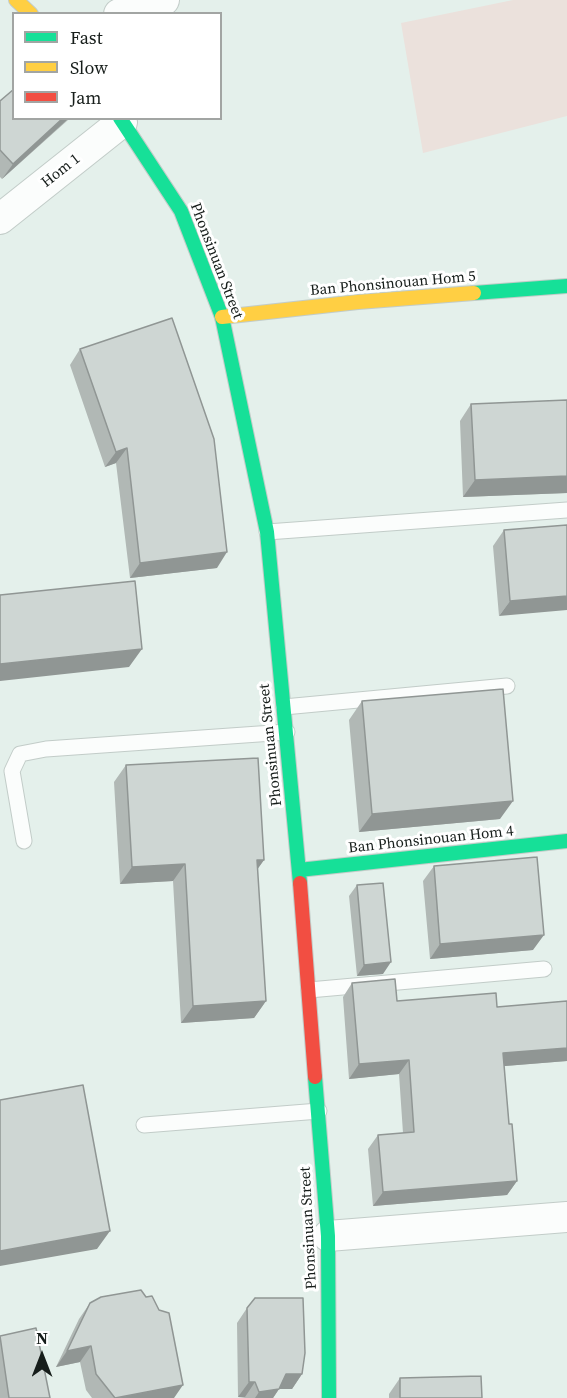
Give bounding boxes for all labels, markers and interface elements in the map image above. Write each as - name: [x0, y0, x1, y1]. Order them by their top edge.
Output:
- legend: [12, 12, 222, 120]
- text: Fast: [70, 25, 103, 50]
- text: Slow: [70, 55, 108, 80]
- text: Jam: [70, 85, 102, 110]
- street label: Hom 1: [38, 150, 84, 192]
- street label: Phonsinuan Street: [186, 200, 246, 322]
- street label: Ban Phonsinouan Hom 5: [309, 268, 477, 300]
- street label: Phonsinuan Street: [256, 683, 286, 807]
- street label: Ban Phonsinouan Hom 4: [347, 822, 515, 858]
- street label: Phonsinuan Street: [297, 1166, 321, 1290]
- north arrow: [12, 1326, 72, 1386]
- text: N: [36, 1327, 48, 1349]

